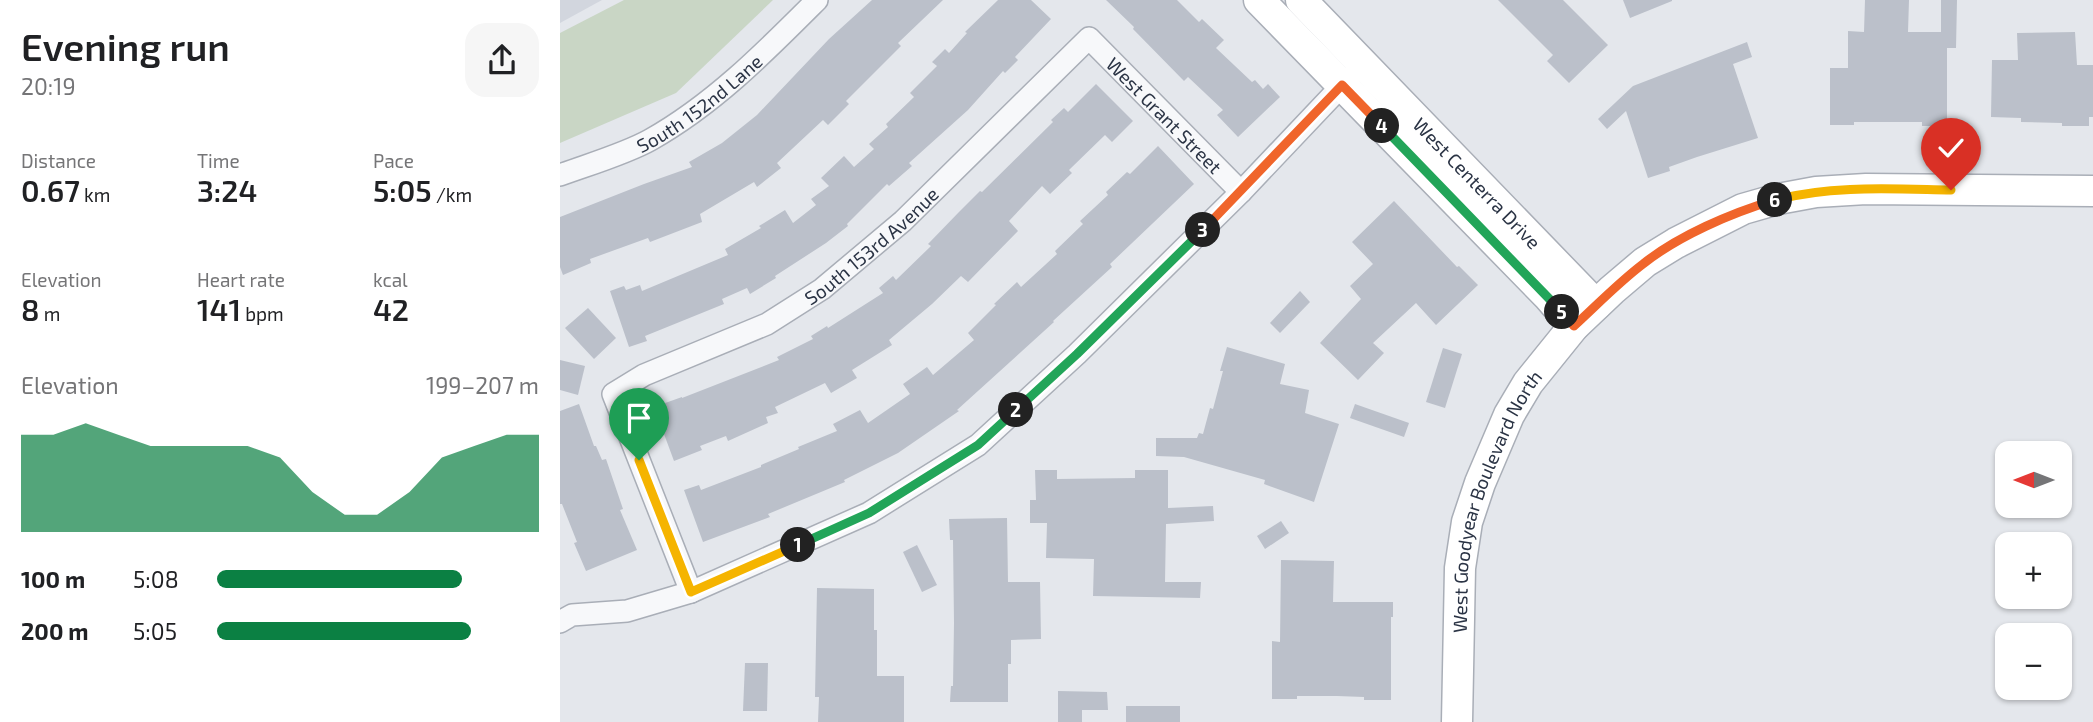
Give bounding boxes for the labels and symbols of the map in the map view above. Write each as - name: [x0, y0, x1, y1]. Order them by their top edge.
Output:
- street label: South 152nd Lane: [632, 49, 766, 157]
- street label: West Grant Street: [1102, 52, 1227, 178]
- pin: 4: [1364, 108, 1400, 144]
- street label: West Centerra Drive: [1409, 112, 1546, 253]
- pin: [1921, 118, 1981, 190]
- street label: South 153rd Avenue: [800, 182, 943, 309]
- pin: 6: [1758, 182, 1792, 218]
- pin: 3: [1186, 212, 1220, 247]
- pin: 5: [1544, 294, 1580, 330]
- street label: West Goodyear Boulevard North: [1447, 365, 1546, 633]
- pin: [609, 388, 669, 460]
- pin: 2: [998, 392, 1034, 428]
- north arrow: [1995, 441, 2072, 518]
- pin: 1: [780, 528, 816, 562]

